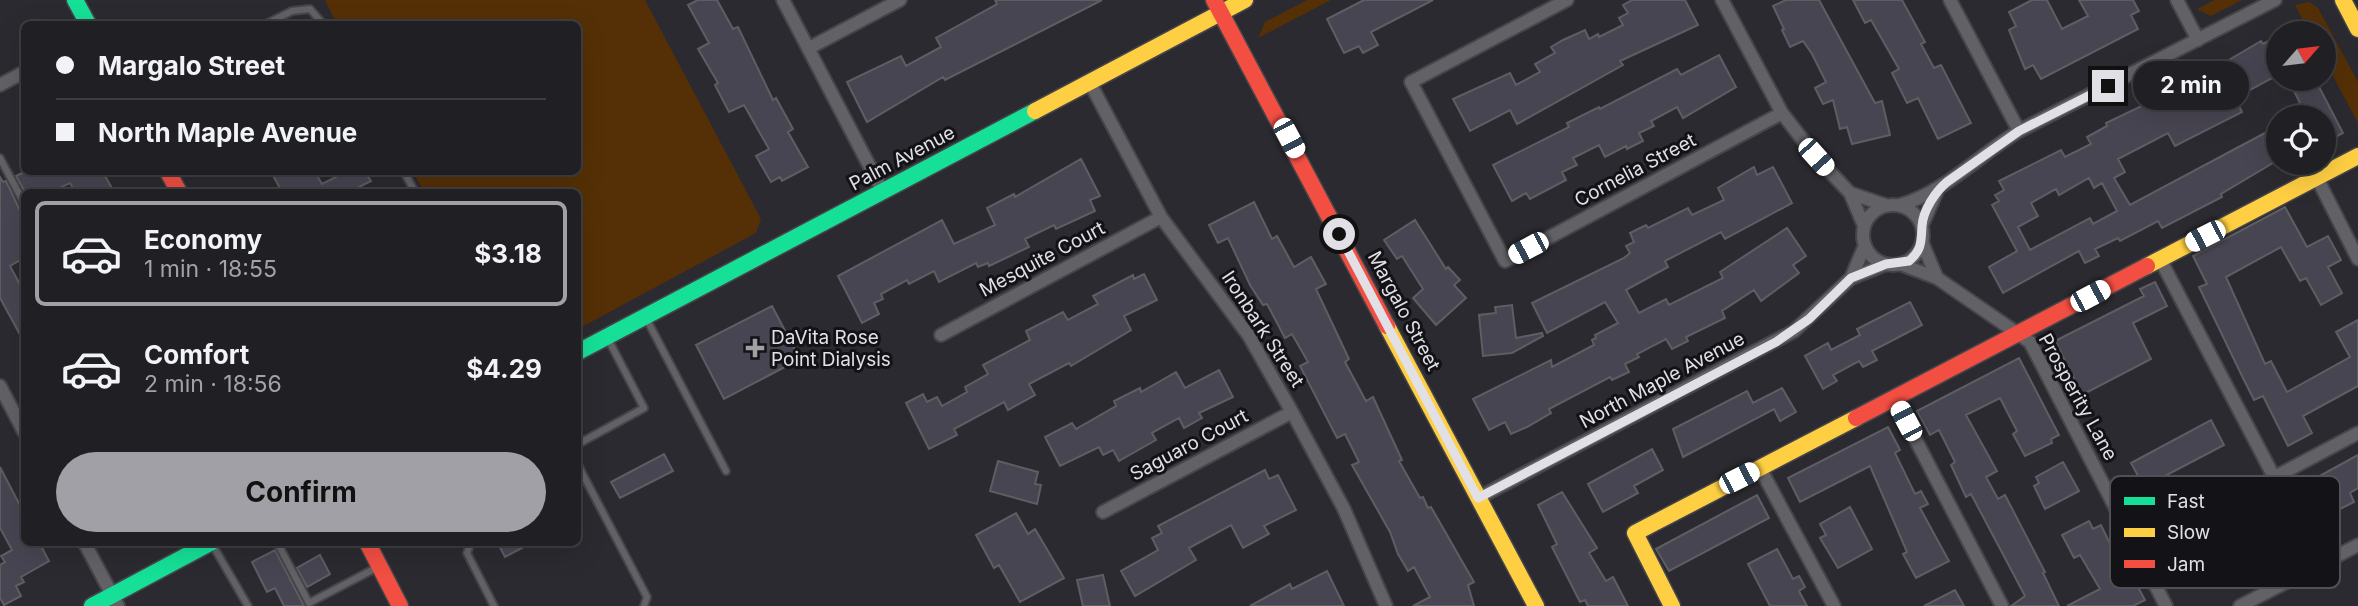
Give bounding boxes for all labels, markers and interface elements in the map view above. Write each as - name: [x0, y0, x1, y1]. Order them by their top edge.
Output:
- north arrow: [2266, 21, 2336, 91]
- map controls: [2266, 21, 2336, 175]
- text: Margalo Street: [98, 50, 285, 81]
- callout: 2 min: [2132, 62, 2248, 110]
- route end: [2092, 70, 2124, 102]
- text: 2 min: [2160, 71, 2222, 99]
- button: locate: [2266, 105, 2336, 175]
- car: [1270, 115, 1309, 161]
- text: North Maple Avenue: [98, 117, 357, 148]
- street label: Palm Avenue: [845, 121, 959, 195]
- street label: Cornelia Street: [1571, 128, 1699, 212]
- car: [1795, 134, 1838, 180]
- street label: Mesquite Court: [976, 216, 1108, 302]
- car: [2182, 217, 2229, 255]
- route start: [1323, 218, 1355, 250]
- icon: car: [60, 222, 123, 285]
- text: Economy: [144, 224, 262, 255]
- car: [1505, 229, 1552, 267]
- text: $3.18: [474, 238, 542, 269]
- street label: Margalo Street: [1363, 247, 1445, 375]
- text: 1 min · 18:55: [144, 255, 277, 283]
- street label: Ironbark Street: [1217, 267, 1309, 391]
- car: [2067, 277, 2114, 315]
- place label: DaVita Rose Point Dialysis: [771, 326, 891, 371]
- street label: North Maple Avenue: [1576, 327, 1748, 433]
- street label: Prosperity Lane: [2034, 330, 2122, 464]
- icon: car: [60, 337, 123, 400]
- marker: DaVita Rose Point Dialysis: [745, 338, 765, 358]
- text: Comfort: [144, 339, 249, 370]
- text: $4.29: [466, 353, 542, 384]
- text: 2 min · 18:56: [144, 370, 282, 398]
- car: [1887, 398, 1926, 444]
- street label: Saguaro Court: [1126, 404, 1252, 486]
- button: Confirm: [56, 452, 546, 532]
- car: [1716, 459, 1763, 497]
- legend: [2110, 476, 2340, 588]
- text: Fast: [2167, 490, 2205, 513]
- text: Slow: [2167, 521, 2210, 544]
- text: Jam: [2167, 553, 2205, 576]

